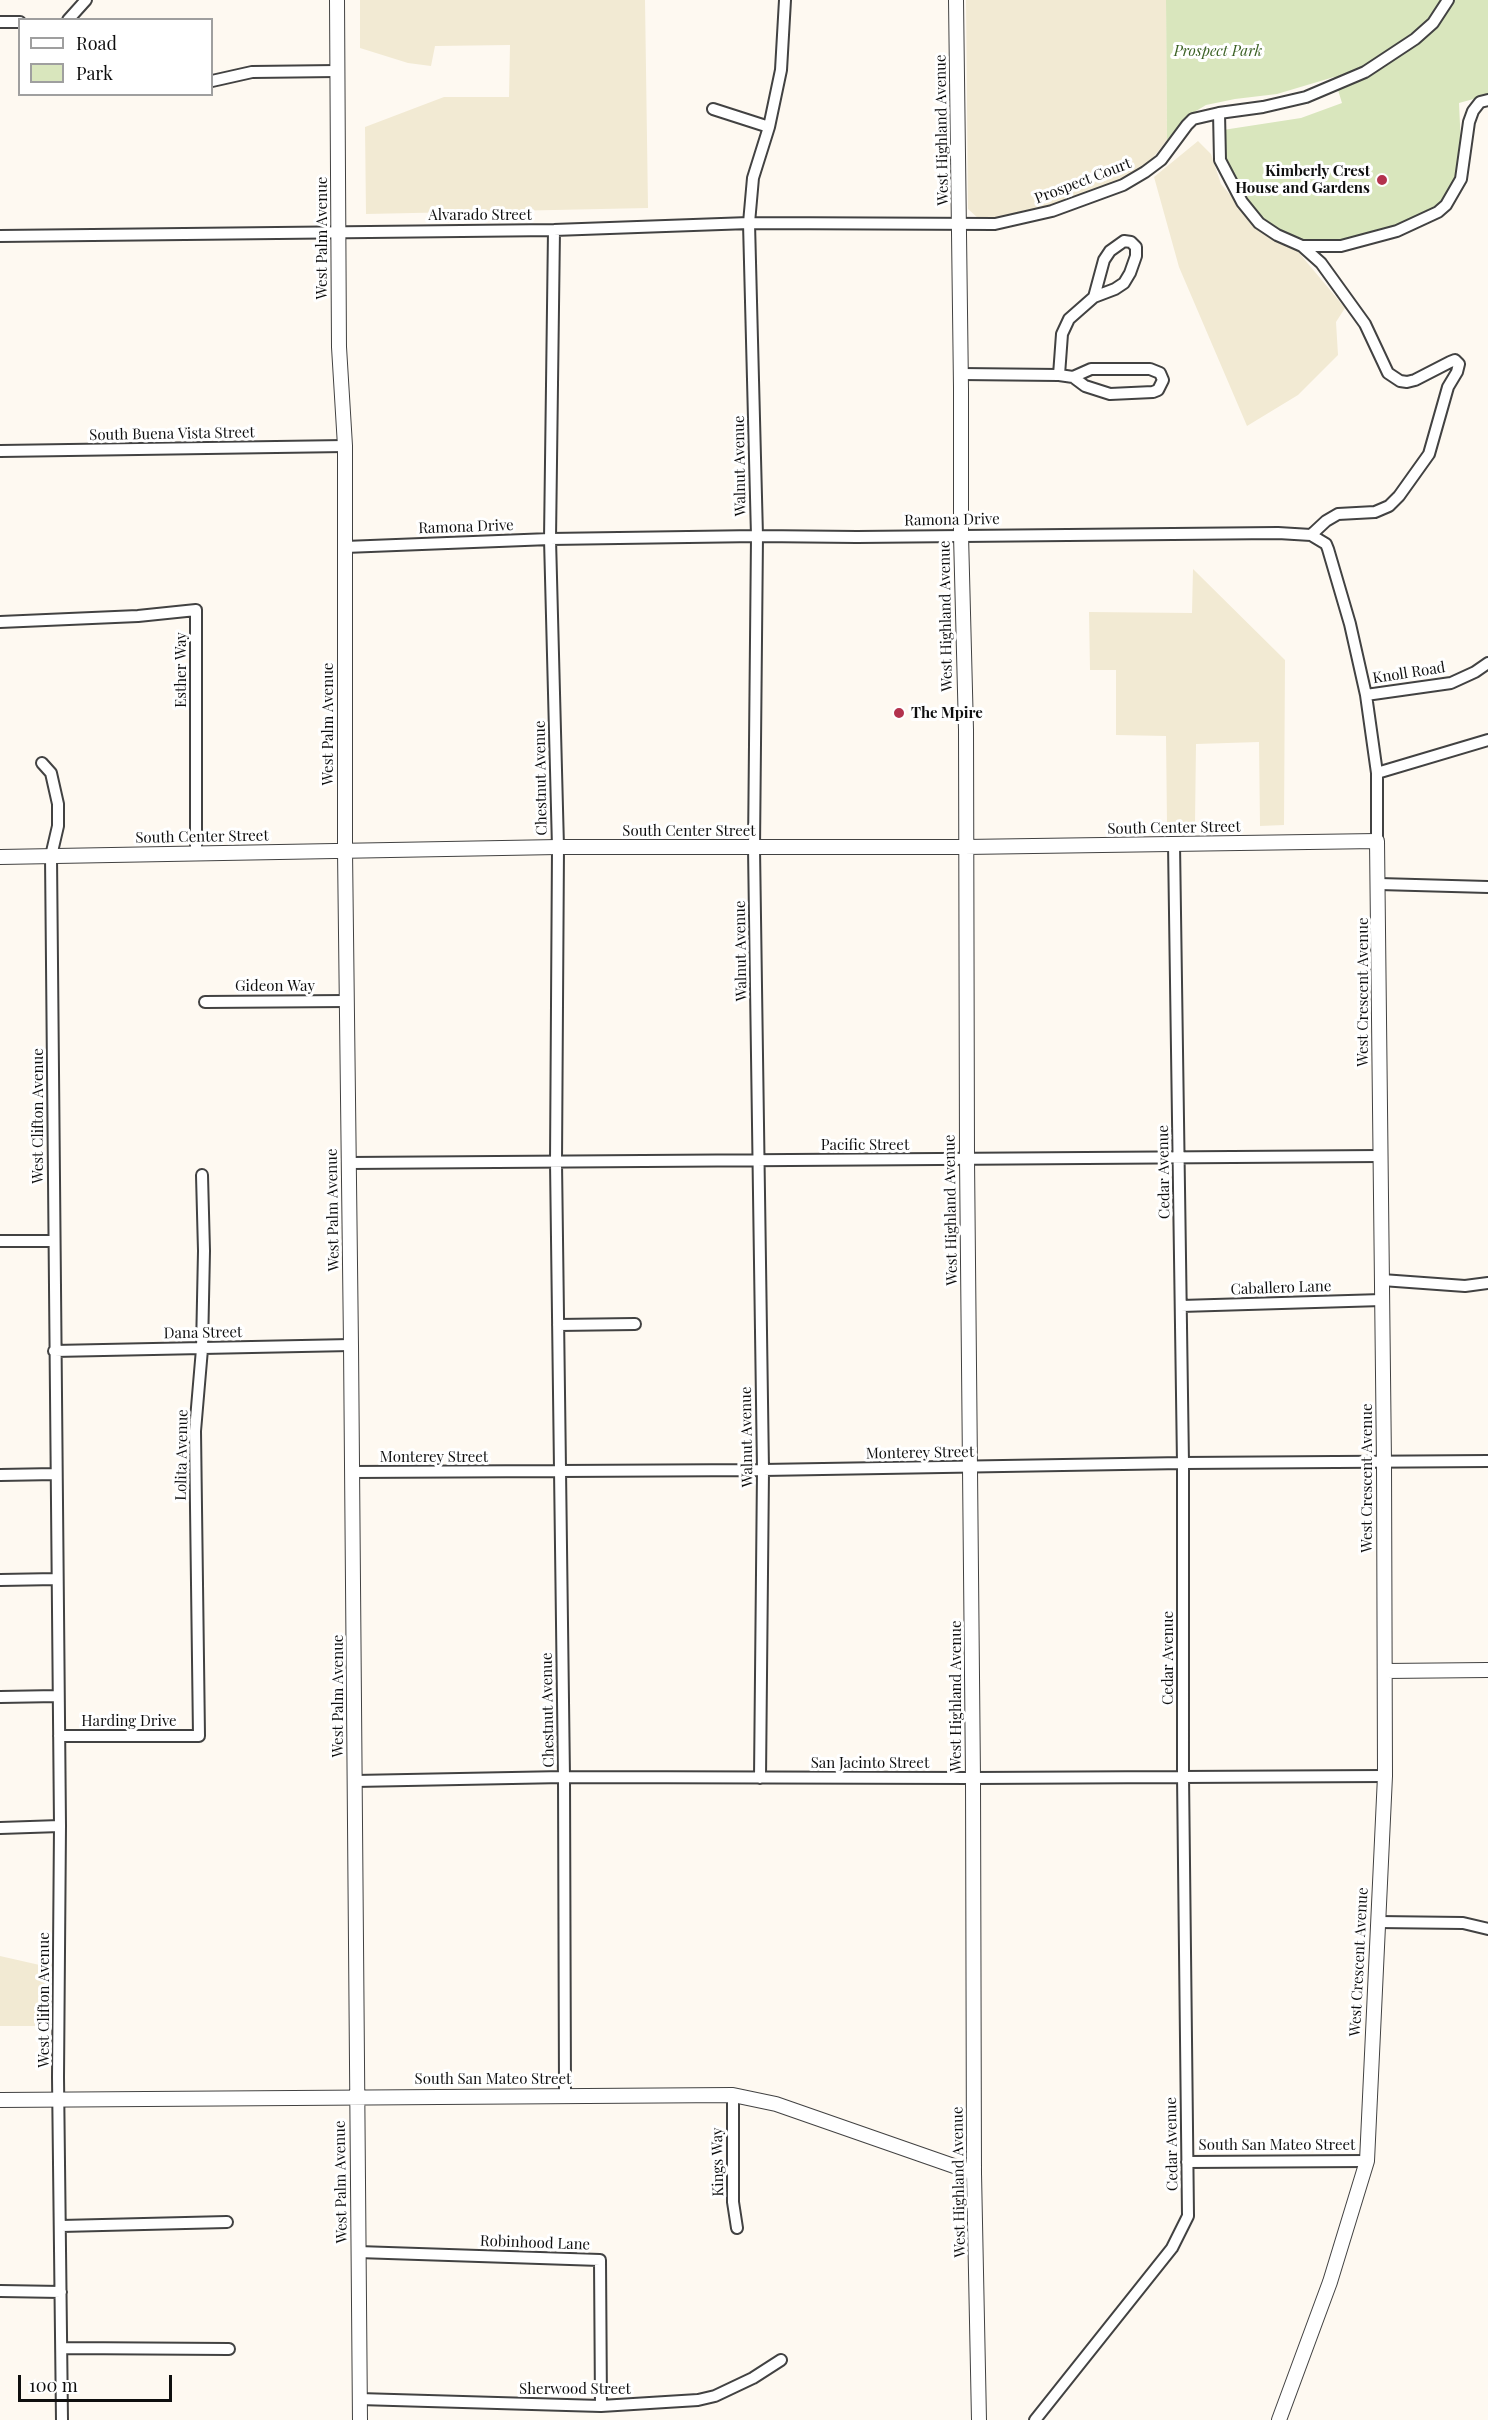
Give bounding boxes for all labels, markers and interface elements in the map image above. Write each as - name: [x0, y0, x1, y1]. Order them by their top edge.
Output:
- legend: [18, 18, 213, 96]
- text: Road: [76, 31, 117, 55]
- park label: Prospect Park: [1174, 42, 1262, 60]
- street label: West Highland Avenue: [932, 54, 952, 206]
- text: Park: [76, 61, 113, 85]
- street label: Prospect Court: [1032, 154, 1134, 208]
- place label: Kimberly Crest House and Gardens: [1235, 162, 1370, 197]
- marker: Kimberly Crest House and Gardens: [1375, 173, 1389, 187]
- street label: West Palm Avenue: [313, 177, 331, 299]
- street label: Alvarado Street: [428, 206, 532, 224]
- street label: Walnut Avenue: [730, 415, 750, 517]
- street label: South Buena Vista Street: [89, 424, 255, 444]
- street label: Ramona Drive: [904, 510, 1000, 530]
- street label: Ramona Drive: [418, 516, 514, 538]
- street label: West Highland Avenue: [936, 540, 956, 692]
- street label: Esther Way: [172, 632, 190, 708]
- street label: Knoll Road: [1371, 658, 1447, 688]
- street label: West Palm Avenue: [319, 663, 337, 785]
- place label: The Mpire: [911, 704, 983, 722]
- marker: The Mpire: [892, 706, 906, 720]
- street label: Chestnut Avenue: [531, 720, 551, 836]
- street label: South Center Street: [1107, 818, 1241, 838]
- street label: South Center Street: [622, 822, 756, 840]
- street label: South Center Street: [135, 827, 269, 847]
- street label: Walnut Avenue: [731, 900, 751, 1002]
- street label: West Crescent Avenue: [1354, 917, 1372, 1067]
- street label: Gideon Way: [235, 977, 315, 995]
- street label: West Clifton Avenue: [29, 1048, 47, 1184]
- street label: Cedar Avenue: [1154, 1125, 1174, 1219]
- street label: West Highland Avenue: [941, 1134, 961, 1286]
- street label: Pacific Street: [821, 1136, 909, 1154]
- street label: West Palm Avenue: [323, 1148, 343, 1272]
- street label: Caballero Lane: [1230, 1277, 1332, 1299]
- street label: Dana Street: [164, 1323, 242, 1343]
- street label: Walnut Avenue: [737, 1386, 757, 1488]
- street label: West Crescent Avenue: [1358, 1403, 1376, 1553]
- street label: Lolita Avenue: [172, 1409, 192, 1501]
- street label: Monterey Street: [866, 1443, 974, 1463]
- street label: Monterey Street: [380, 1448, 488, 1466]
- street label: Cedar Avenue: [1159, 1611, 1177, 1705]
- street label: West Highland Avenue: [947, 1620, 965, 1772]
- street label: West Palm Avenue: [329, 1635, 347, 1757]
- street label: Chestnut Avenue: [538, 1652, 558, 1768]
- street label: Harding Drive: [81, 1712, 177, 1730]
- street label: San Jacinto Street: [811, 1754, 929, 1772]
- street label: West Crescent Avenue: [1346, 1887, 1372, 2037]
- street label: West Clifton Avenue: [35, 1932, 53, 2068]
- street label: South San Mateo Street: [415, 2070, 571, 2088]
- street label: Cedar Avenue: [1162, 2097, 1182, 2191]
- street label: West Highland Avenue: [949, 2106, 969, 2258]
- street label: West Palm Avenue: [331, 2120, 351, 2244]
- street label: Kings Way: [708, 2127, 728, 2197]
- street label: South San Mateo Street: [1199, 2136, 1355, 2154]
- street label: Robinhood Lane: [480, 2232, 590, 2254]
- scale bar: [21, 2363, 176, 2401]
- text: 100 m: [29, 2373, 78, 2397]
- street label: Sherwood Street: [519, 2380, 631, 2398]

